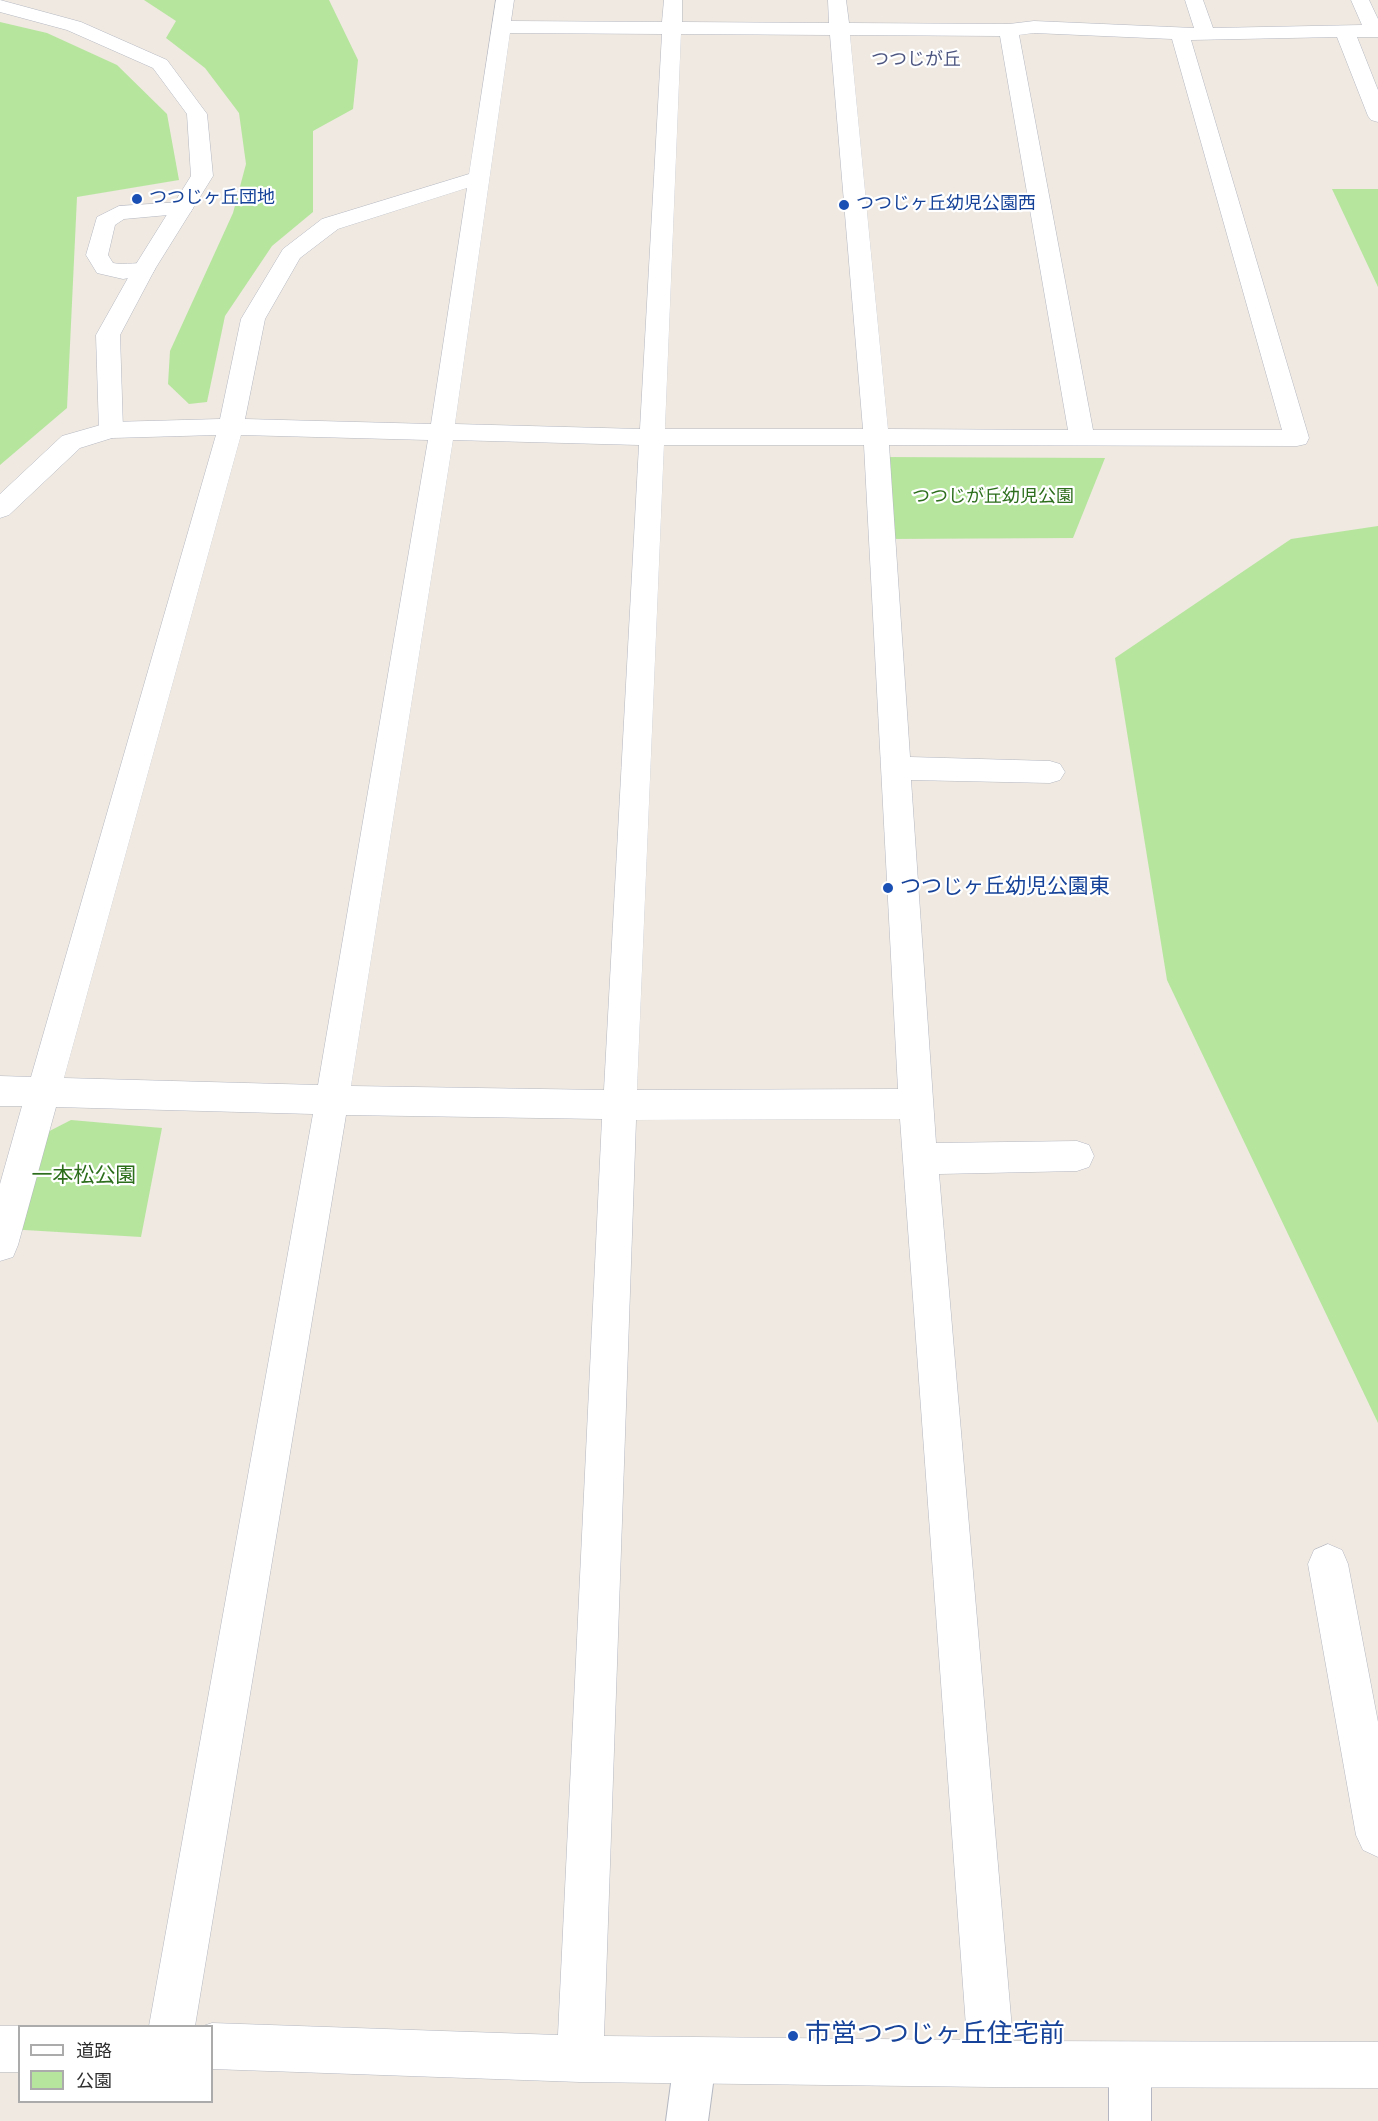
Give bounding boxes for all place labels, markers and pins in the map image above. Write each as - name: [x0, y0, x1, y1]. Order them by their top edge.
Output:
- place label: つつじヶ丘団地: [149, 188, 275, 210]
- marker: つつじヶ丘団地: [130, 192, 144, 206]
- place label: つつじヶ丘幼児公園西: [856, 194, 1036, 216]
- marker: つつじヶ丘幼児公園西: [837, 198, 851, 212]
- place label: つつじヶ丘幼児公園東: [900, 875, 1110, 901]
- marker: つつじヶ丘幼児公園東: [881, 881, 895, 895]
- place label: 市営つつじヶ丘住宅前: [805, 2020, 1065, 2052]
- marker: 市営つつじヶ丘住宅前: [786, 2029, 800, 2043]

